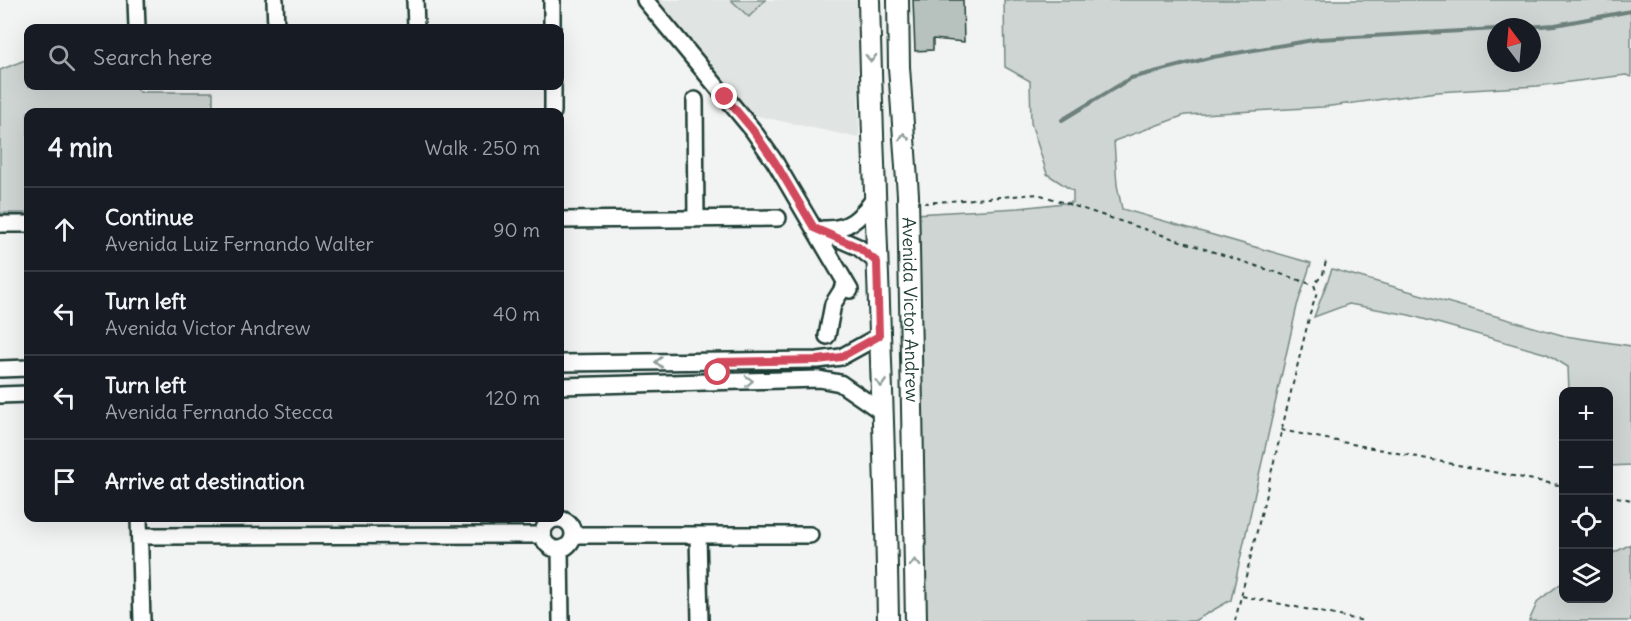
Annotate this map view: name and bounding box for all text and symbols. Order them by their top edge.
north arrow [1487,18,1541,72]
search box [24,24,564,90]
icon: search [45,41,78,74]
text: Search here [93,43,212,71]
one-way arrow [864,54,877,63]
route end [711,83,737,109]
text: 4 min [48,131,113,164]
one-way arrow [898,132,911,141]
text: Walk · 250 m [425,135,540,160]
text: Continue [105,203,194,231]
icon: ahead [48,213,81,246]
text: 90 m [493,217,540,242]
street label: Avenida Victor Andrew [897,217,924,402]
text: Avenida Luiz Fernando Walter [105,231,374,256]
text: Turn left [105,287,186,315]
icon: left [48,297,81,330]
text: 40 m [493,301,540,326]
text: Avenida Victor Andrew [105,315,311,340]
one-way arrow [655,356,664,368]
route start [704,359,730,385]
text: Turn left [105,371,186,399]
one-way arrow [744,375,753,388]
one-way arrow [874,379,887,388]
icon: left [48,381,81,414]
text: 120 m [486,385,540,410]
map controls [1559,387,1613,603]
button: + [1559,387,1613,441]
text: Avenida Fernando Stecca [105,399,333,424]
button: − [1559,441,1613,495]
icon: arrive [48,465,81,498]
text: Arrive at destination [105,467,305,495]
button: locate [1559,495,1613,549]
button: layers [1559,549,1613,603]
one-way arrow [908,558,921,567]

